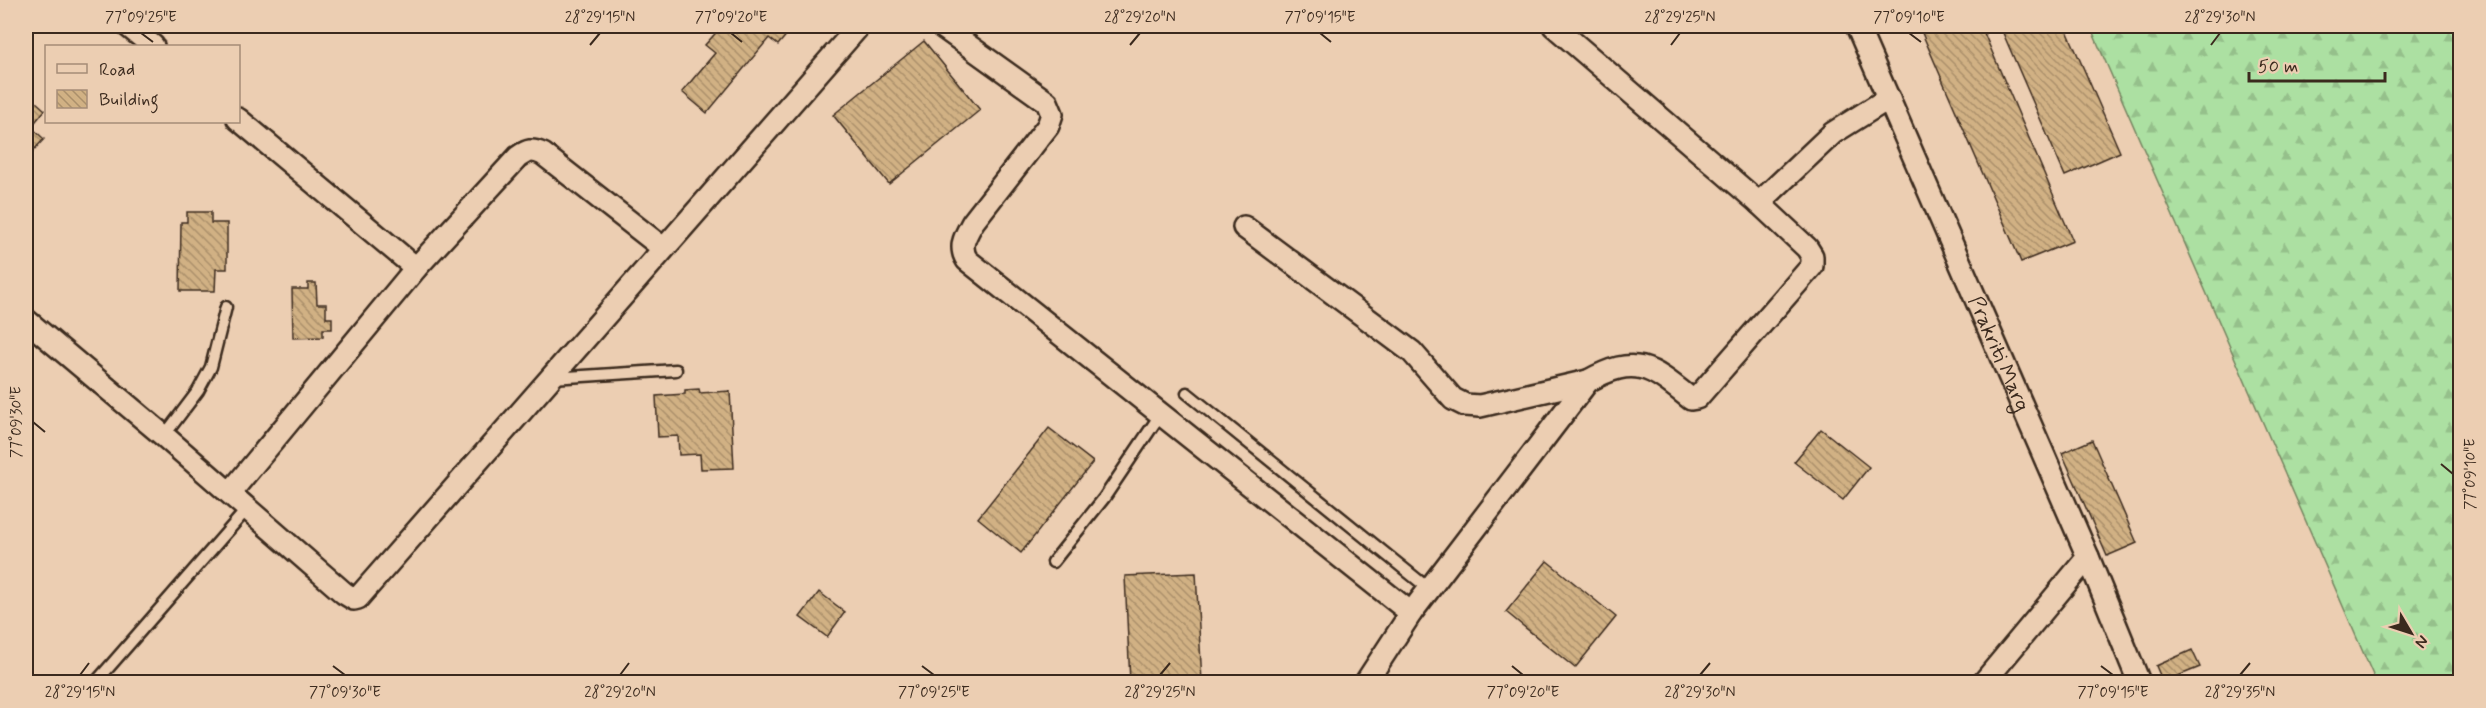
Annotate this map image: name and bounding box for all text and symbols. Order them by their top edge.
text: 77°09'25"E [105,8,177,28]
text: 28°29'15"N [565,8,635,28]
text: 77°09'20"E [695,8,767,28]
text: 28°29'20"N [1104,8,1176,28]
text: 77°09'15"E [1284,8,1356,28]
text: 28°29'25"N [1645,8,1715,28]
text: 77°09'10"E [1873,8,1945,28]
text: 28°29'30"N [2185,8,2255,28]
legend [45,45,240,123]
scale bar [2249,45,2386,83]
text: 50 m [2258,55,2298,79]
text: Road [99,58,135,82]
text: Building [99,88,159,114]
street label: Prakriti Marg [1961,292,2036,416]
text: 77°09'30"E [7,386,27,458]
text: 77°09'10"E [2461,438,2481,510]
north arrow [2381,603,2441,663]
text: N [2410,631,2433,652]
text: 28°29'15"N [45,683,115,703]
text: 77°09'30"E [309,683,381,703]
text: 28°29'20"N [584,683,656,703]
text: 77°09'25"E [898,683,970,703]
text: 28°29'25"N [1125,683,1195,703]
text: 77°09'20"E [1487,683,1559,703]
text: 28°29'30"N [1665,683,1735,703]
text: 77°09'15"E [2077,683,2149,703]
text: 28°29'35"N [2205,683,2275,703]

